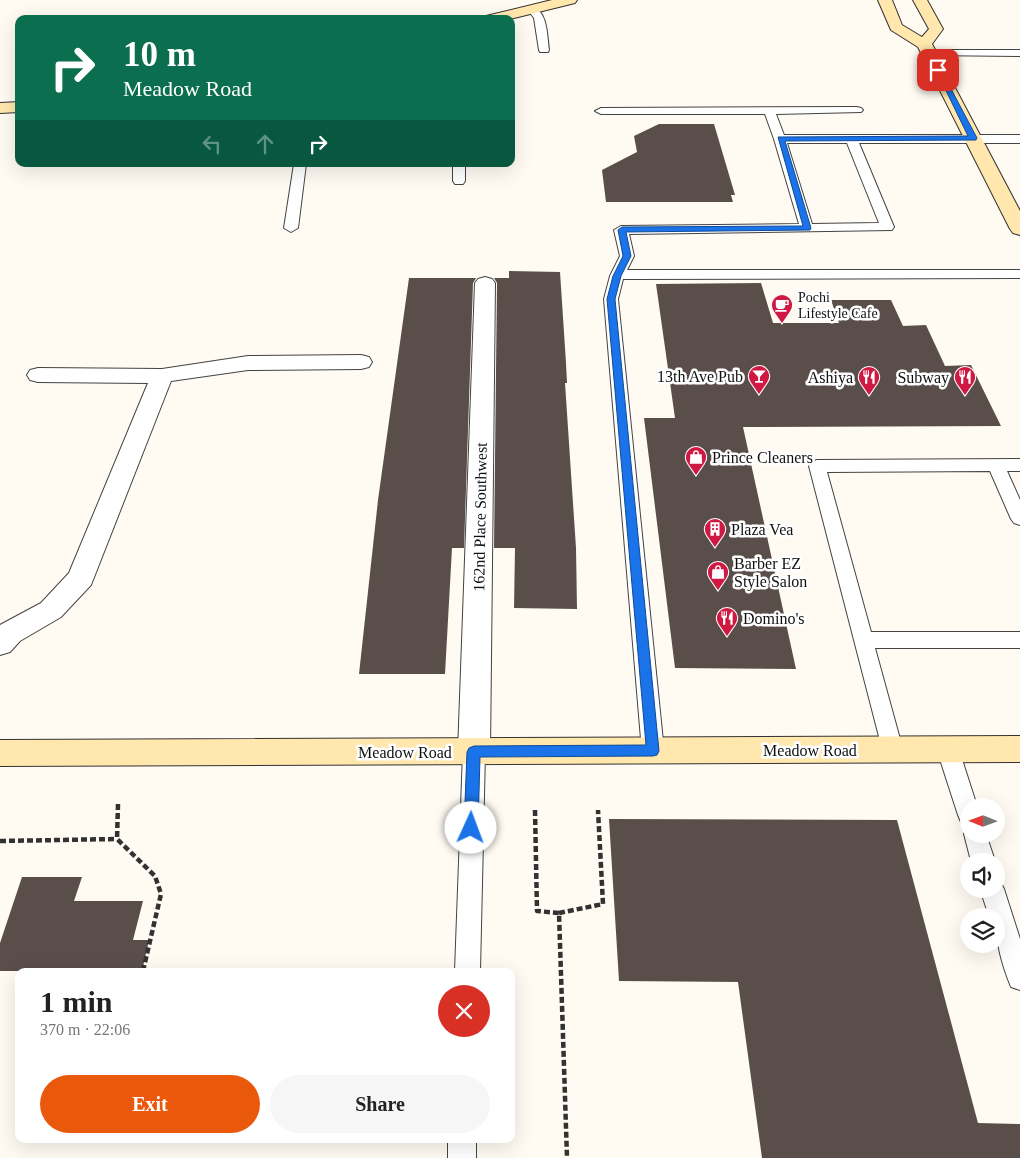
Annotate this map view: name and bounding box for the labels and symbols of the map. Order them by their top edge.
pin [917,49,959,91]
place label: Pochi Lifestyle Cafe [798,290,878,321]
cafe icon: Pochi Lifestyle Cafe [770,293,794,324]
bar icon: 13th Ave Pub [747,364,771,395]
restaurant icon: Ashiya [857,365,881,396]
restaurant icon: Subway [953,365,977,396]
place label: 13th Ave Pub [657,368,743,385]
place label: Ashiya [808,369,853,387]
place label: Subway [897,369,949,387]
street label: 162nd Place Southwest [470,442,490,592]
shop icon: Prince Cleaners [684,445,708,476]
place label: Prince Cleaners [712,449,813,466]
building icon: Plaza Vea [703,517,727,548]
place label: Plaza Vea [731,521,793,538]
place label: Barber EZ Style Salon [734,555,807,591]
shop icon: Barber EZ Style Salon [706,560,730,591]
restaurant icon: Domino's [715,606,739,637]
place label: Domino's [743,610,805,627]
street label: Meadow Road [763,742,857,759]
street label: Meadow Road [358,744,452,761]
north arrow [960,798,1005,842]
position arrow [444,801,496,853]

